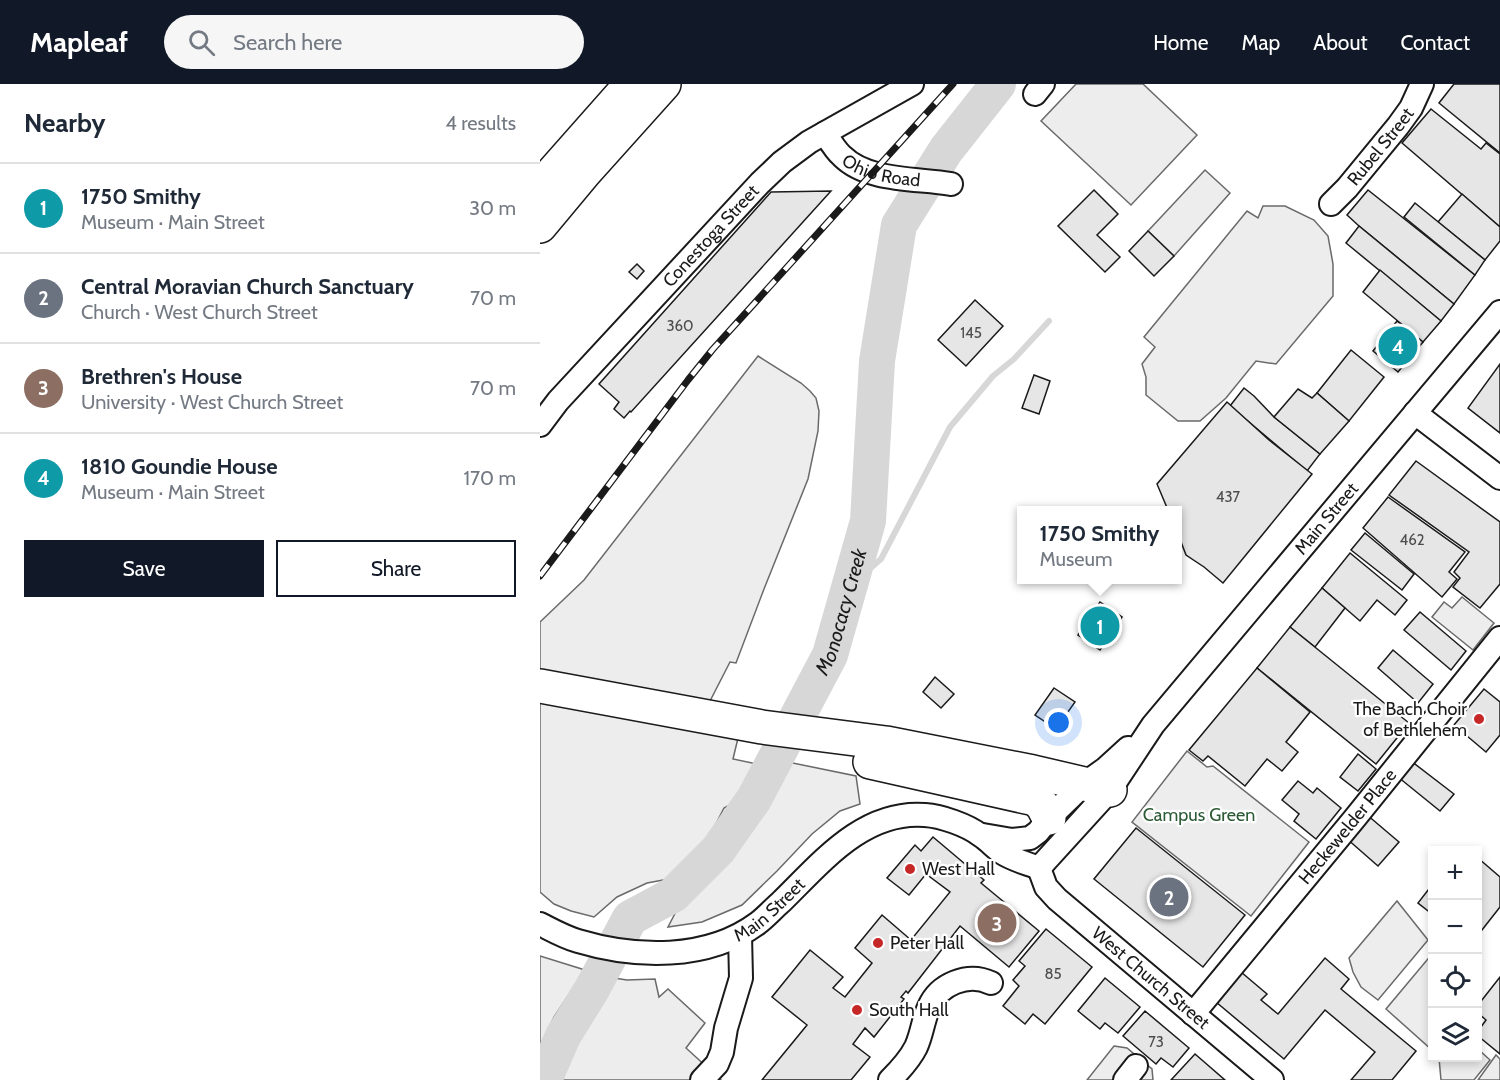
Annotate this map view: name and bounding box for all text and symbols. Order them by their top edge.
search box [164,15,584,69]
text: Mapleaf [30,25,128,59]
icon: search [185,26,218,59]
text: Search here [233,29,342,56]
text: Home [1153,30,1209,55]
text: Map [1242,30,1280,55]
text: About [1313,30,1367,55]
text: Contact [1400,30,1470,55]
street label: Rubel Street [1343,103,1419,190]
text: Nearby [24,107,105,139]
text: 4 results [445,111,516,135]
street label: Ohio Road [838,149,921,191]
street label: Conestoga Street [658,180,764,292]
text: 1750 Smithy [81,183,201,210]
text: 1 [40,196,47,220]
text: 30 m [469,196,516,220]
text: Museum · Main Street [81,210,265,234]
text: Central Moravian Church Sanctuary [81,273,414,300]
text: 2 [38,286,49,310]
text: 70 m [470,286,516,310]
text: Church · West Church Street [81,300,318,324]
house number: 360 [666,317,694,335]
house number: 145 [960,324,982,342]
pin: 4 [1378,324,1418,368]
text: Brethren's House [81,363,242,390]
text: 3 [38,376,49,400]
text: 70 m [470,376,516,400]
text: University · West Church Street [81,390,343,414]
text: 1810 Goundie House [81,453,278,480]
text: 4 [37,466,50,490]
text: 170 m [464,466,516,490]
street label: Main Street [1290,478,1363,559]
text: Museum · Main Street [81,480,265,504]
house number: 437 [1216,488,1241,506]
popup [1017,506,1182,584]
text: 1750 Smithy [1040,520,1159,547]
house number: 462 [1399,531,1425,549]
button: Save [24,540,264,597]
button: Share [276,540,516,597]
water label: Monocacy Creek [809,545,872,680]
text: Museum [1040,547,1113,571]
pin: 1 [1080,604,1120,648]
place label: The Bach Choir of Bethlehem [1353,698,1467,741]
your location [1044,708,1073,737]
marker: The Bach Choir of Bethlehem [1472,712,1486,726]
street label: Heckewelder Place [1294,764,1401,889]
park label: Campus Green [1143,804,1255,826]
map controls [1428,846,1482,1062]
button: + [1428,846,1482,900]
place label: West Hall [922,858,996,880]
marker: West Hall [903,862,917,876]
street label: Main Street [730,874,809,947]
pin: 2 [1150,874,1188,920]
pin: 3 [978,900,1016,946]
button: − [1428,900,1482,954]
street label: West Church Street [1087,922,1214,1034]
place label: Peter Hall [890,932,965,954]
marker: Peter Hall [871,936,885,950]
button: locate [1428,954,1482,1008]
house number: 85 [1044,965,1062,983]
place label: South Hall [869,999,949,1021]
marker: South Hall [850,1003,864,1017]
button: layers [1428,1008,1482,1062]
house number: 73 [1148,1033,1164,1051]

